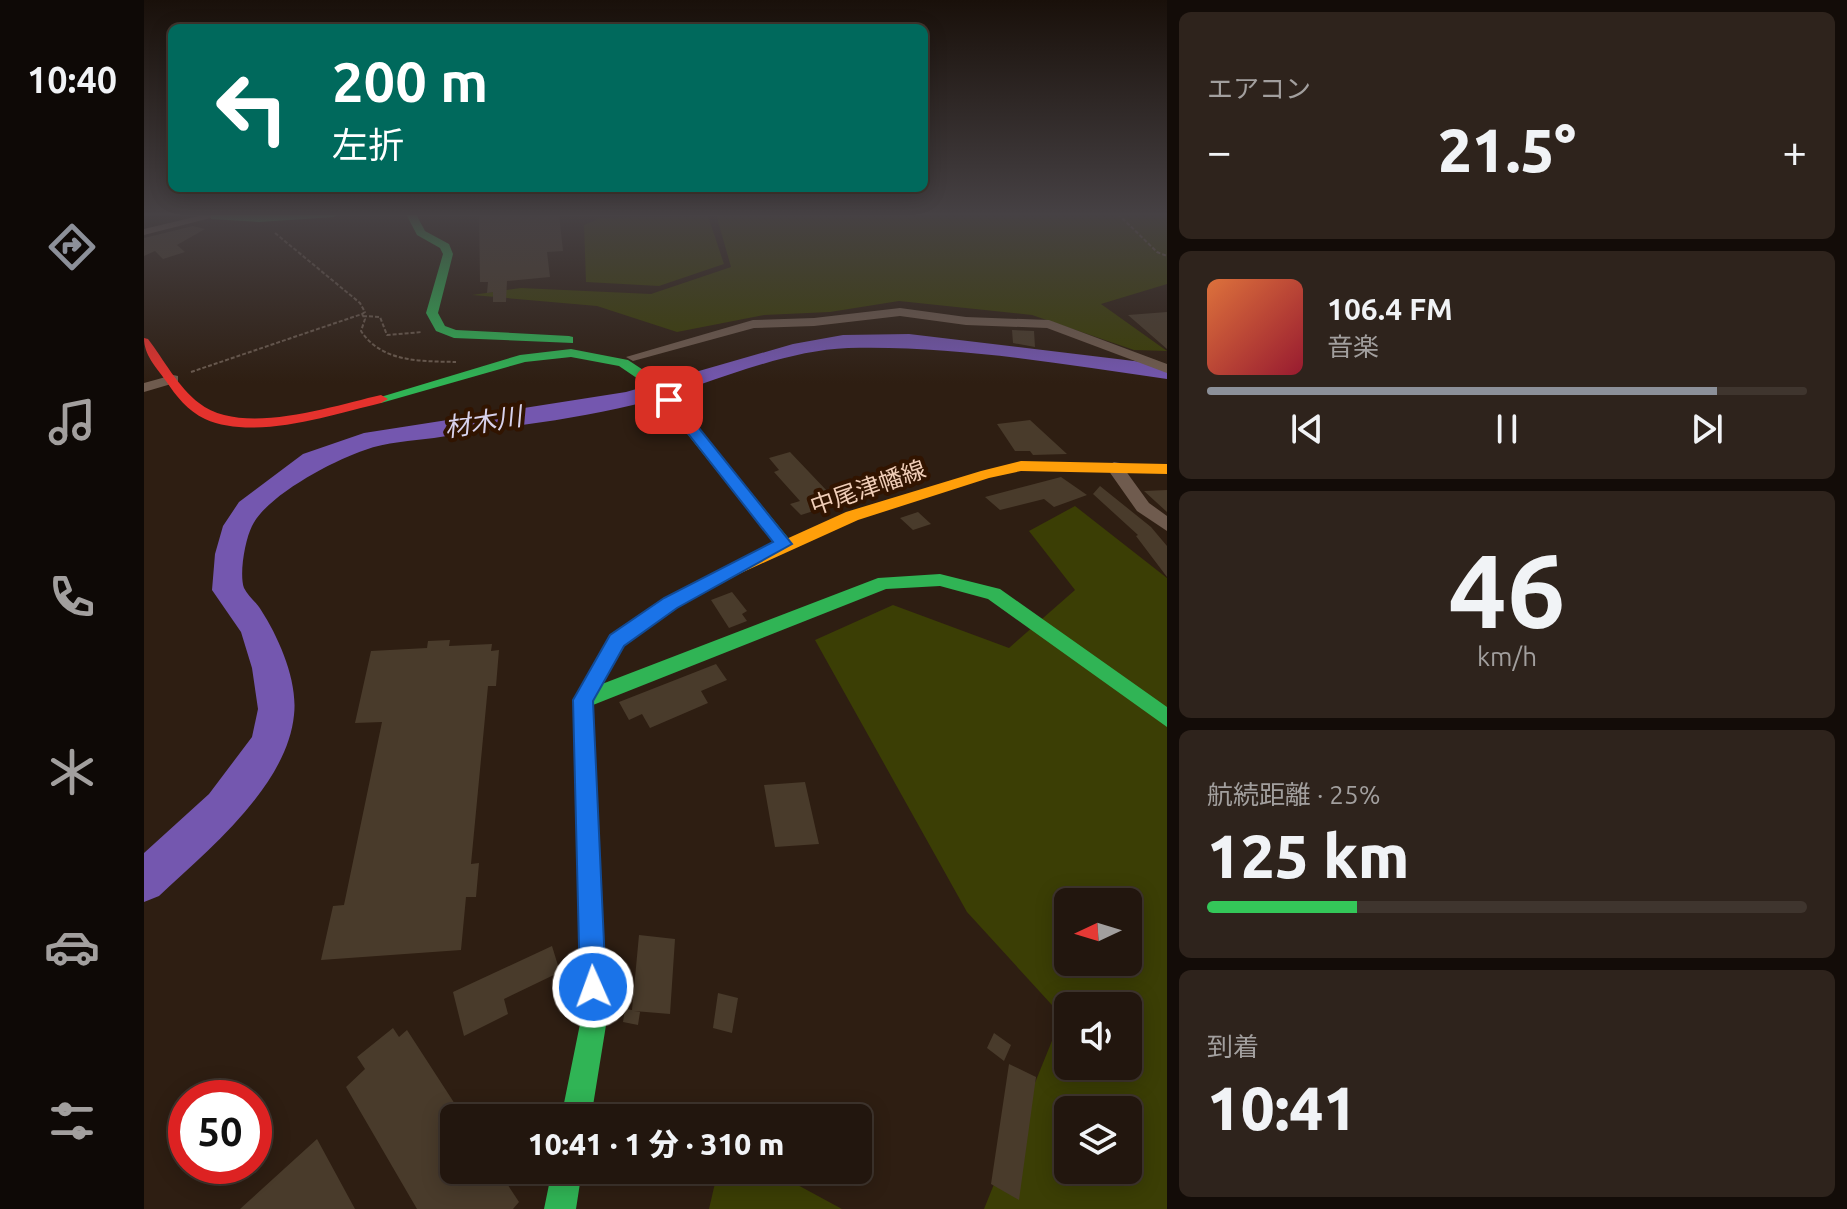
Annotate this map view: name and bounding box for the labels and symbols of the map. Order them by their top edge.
pin [635,366,703,434]
water label: 材木川 [442,401,527,442]
street label: 中尾津幡線 [807,455,929,520]
north arrow [1054,888,1142,976]
position arrow [551,945,635,1029]
speed limit sign: 50 [168,1080,272,1184]

